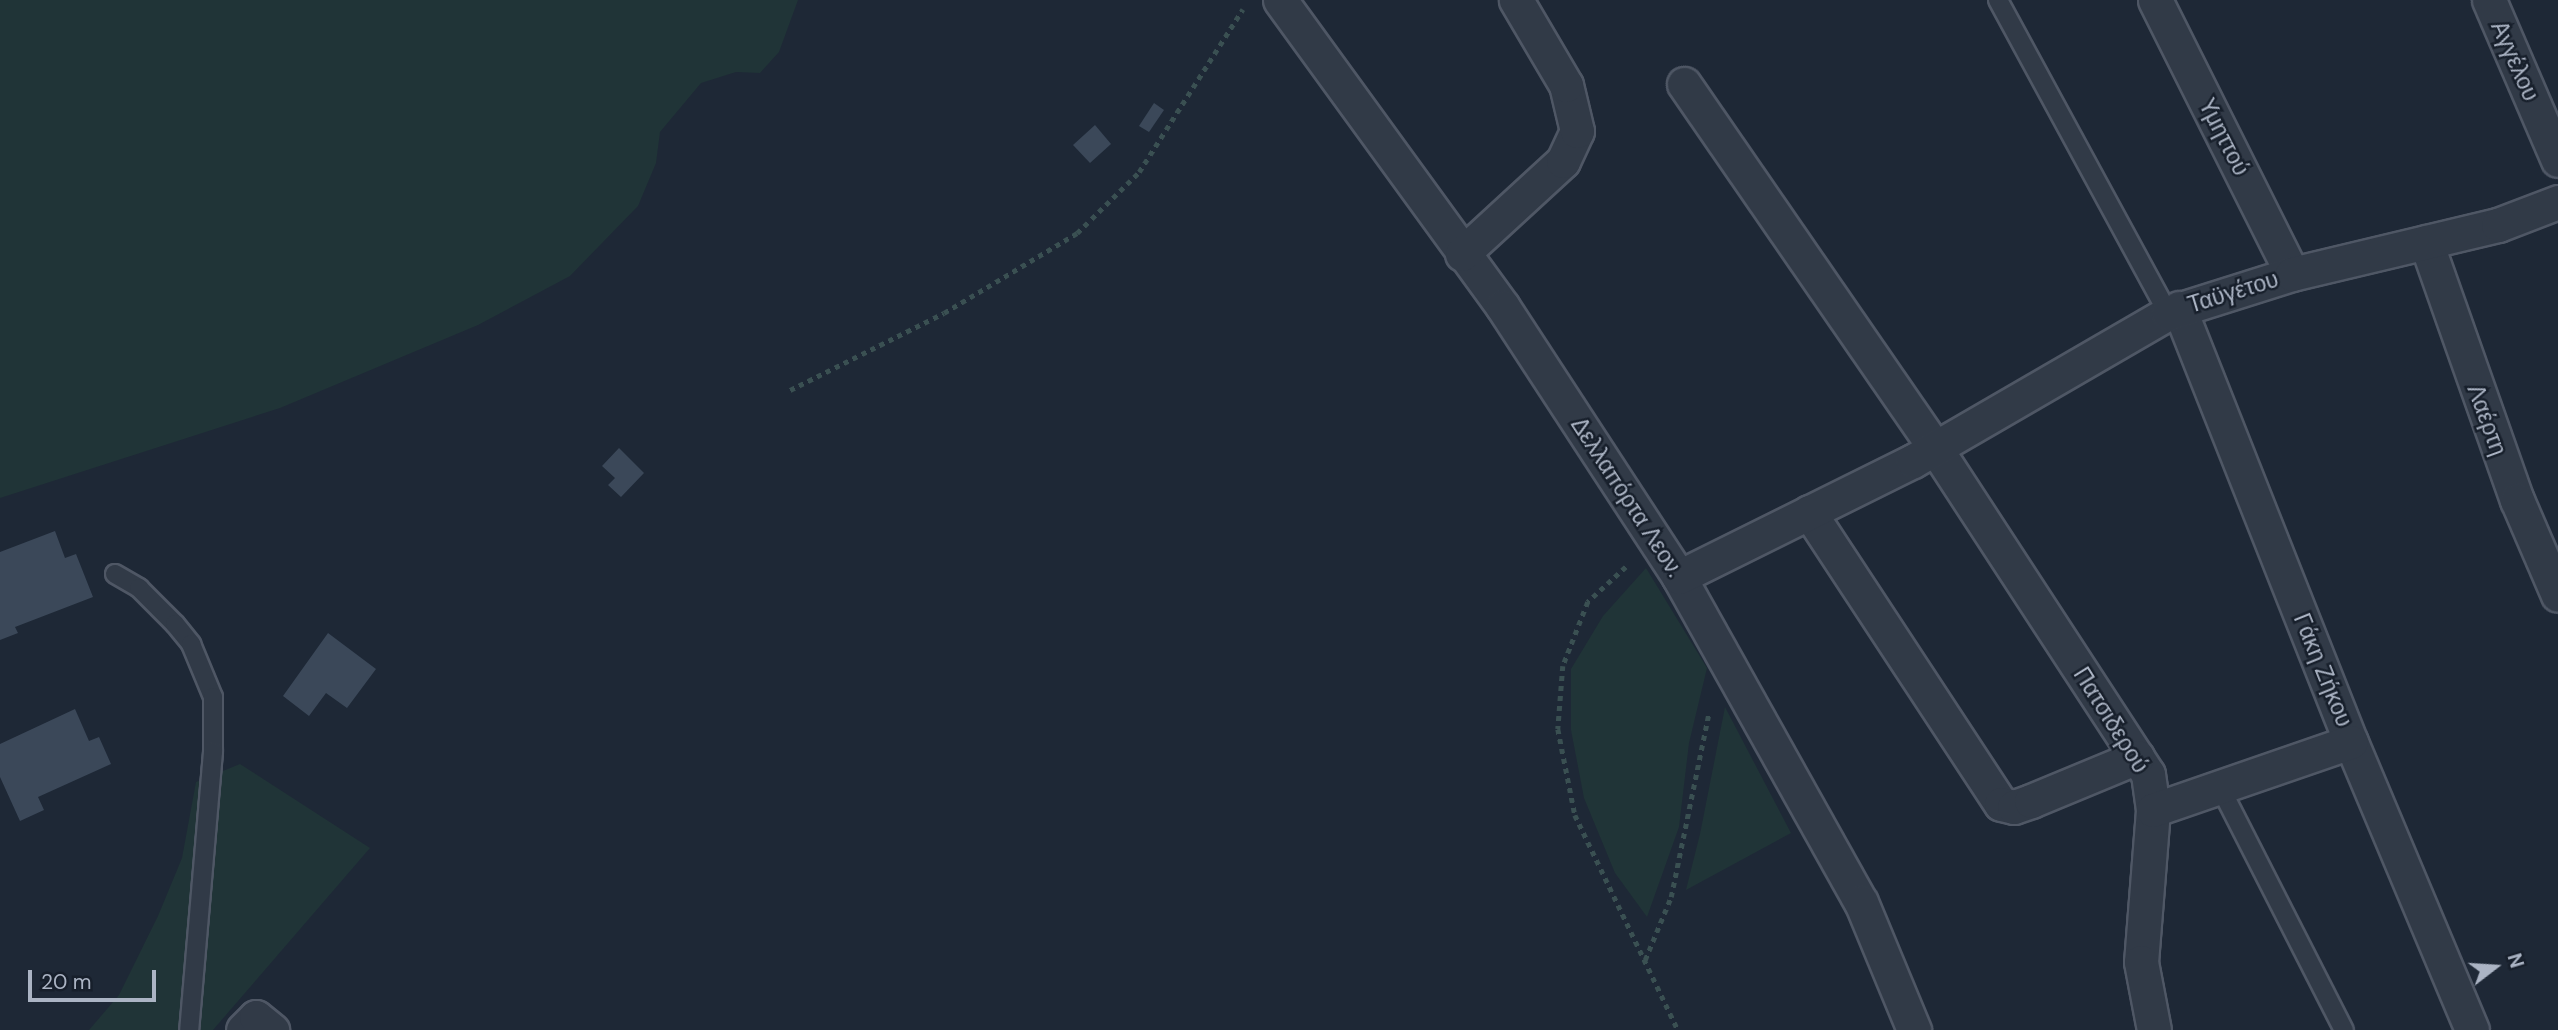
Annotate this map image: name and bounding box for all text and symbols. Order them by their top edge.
street label: Αγγέλου [2485,17,2545,105]
street label: Υμηττού [2193,94,2255,180]
street label: Ταϋγέτου [2184,265,2282,319]
street label: Λαέρτη [2461,381,2513,459]
street label: Δελλαπόρτα Λεον. [1565,412,1689,582]
street label: Γάκη Ζήκου [2288,609,2358,731]
street label: Πατσιδερού [2068,662,2154,778]
north arrow [2460,932,2530,1002]
text: N [2502,950,2530,971]
scale bar [32,956,159,1000]
text: 20 m [41,968,92,996]

